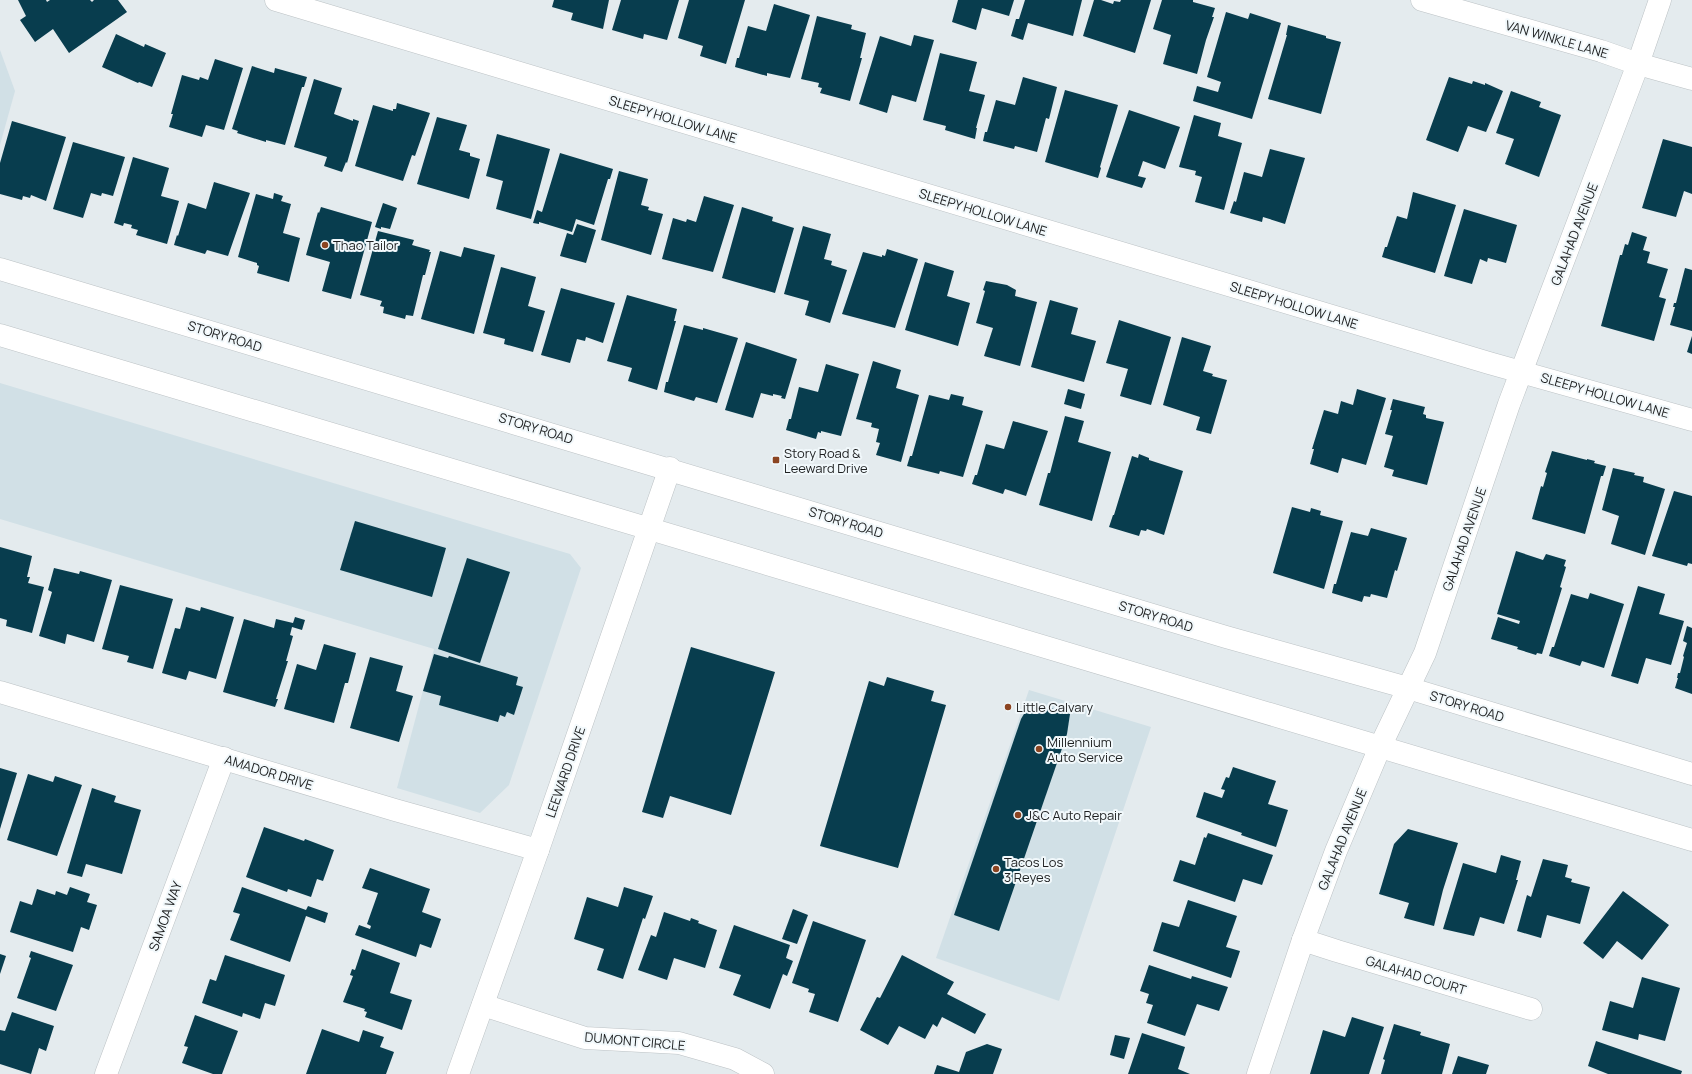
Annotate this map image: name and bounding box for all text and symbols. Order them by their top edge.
street label: VAN WINKLE LANE [1503,16,1611,62]
street label: SLEEPY HOLLOW LANE [607,91,739,147]
street label: GALAHAD AVENUE [1546,180,1602,288]
street label: SLEEPY HOLLOW LANE [917,184,1049,240]
place label: Thao Tailor [333,236,399,254]
marker: Thao Tailor [320,240,330,250]
street label: SLEEPY HOLLOW LANE [1228,277,1360,333]
street label: STORY ROAD [186,316,265,356]
street label: SLEEPY HOLLOW LANE [1539,368,1671,422]
street label: STORY ROAD [497,408,576,448]
place label: Story Road & Leeward Drive [784,444,868,477]
marker: Story Road & Leeward Drive [771,455,781,465]
street label: GALAHAD AVENUE [1438,485,1490,593]
street label: STORY ROAD [807,502,886,542]
street label: STORY ROAD [1117,596,1196,636]
street label: STORY ROAD [1428,686,1507,726]
place label: Little Calvary [1016,698,1093,716]
marker: Little Calvary [1003,702,1013,712]
street label: LEEWARD DRIVE [541,724,589,820]
place label: Millennium Auto Service [1047,733,1123,766]
marker: Millennium Auto Service [1034,744,1044,754]
street label: AMADOR DRIVE [223,750,315,794]
street label: GALAHAD AVENUE [1313,785,1371,893]
place label: J&C Auto Repair [1026,806,1122,824]
marker: J&C Auto Repair [1013,810,1023,820]
place label: Tacos Los 3 Reyes [1004,853,1063,886]
marker: Tacos Los 3 Reyes [991,864,1001,874]
street label: SAMOA WAY [144,878,186,953]
street label: GALAHAD COURT [1364,951,1469,999]
street label: DUMONT CIRCLE [584,1028,686,1054]

